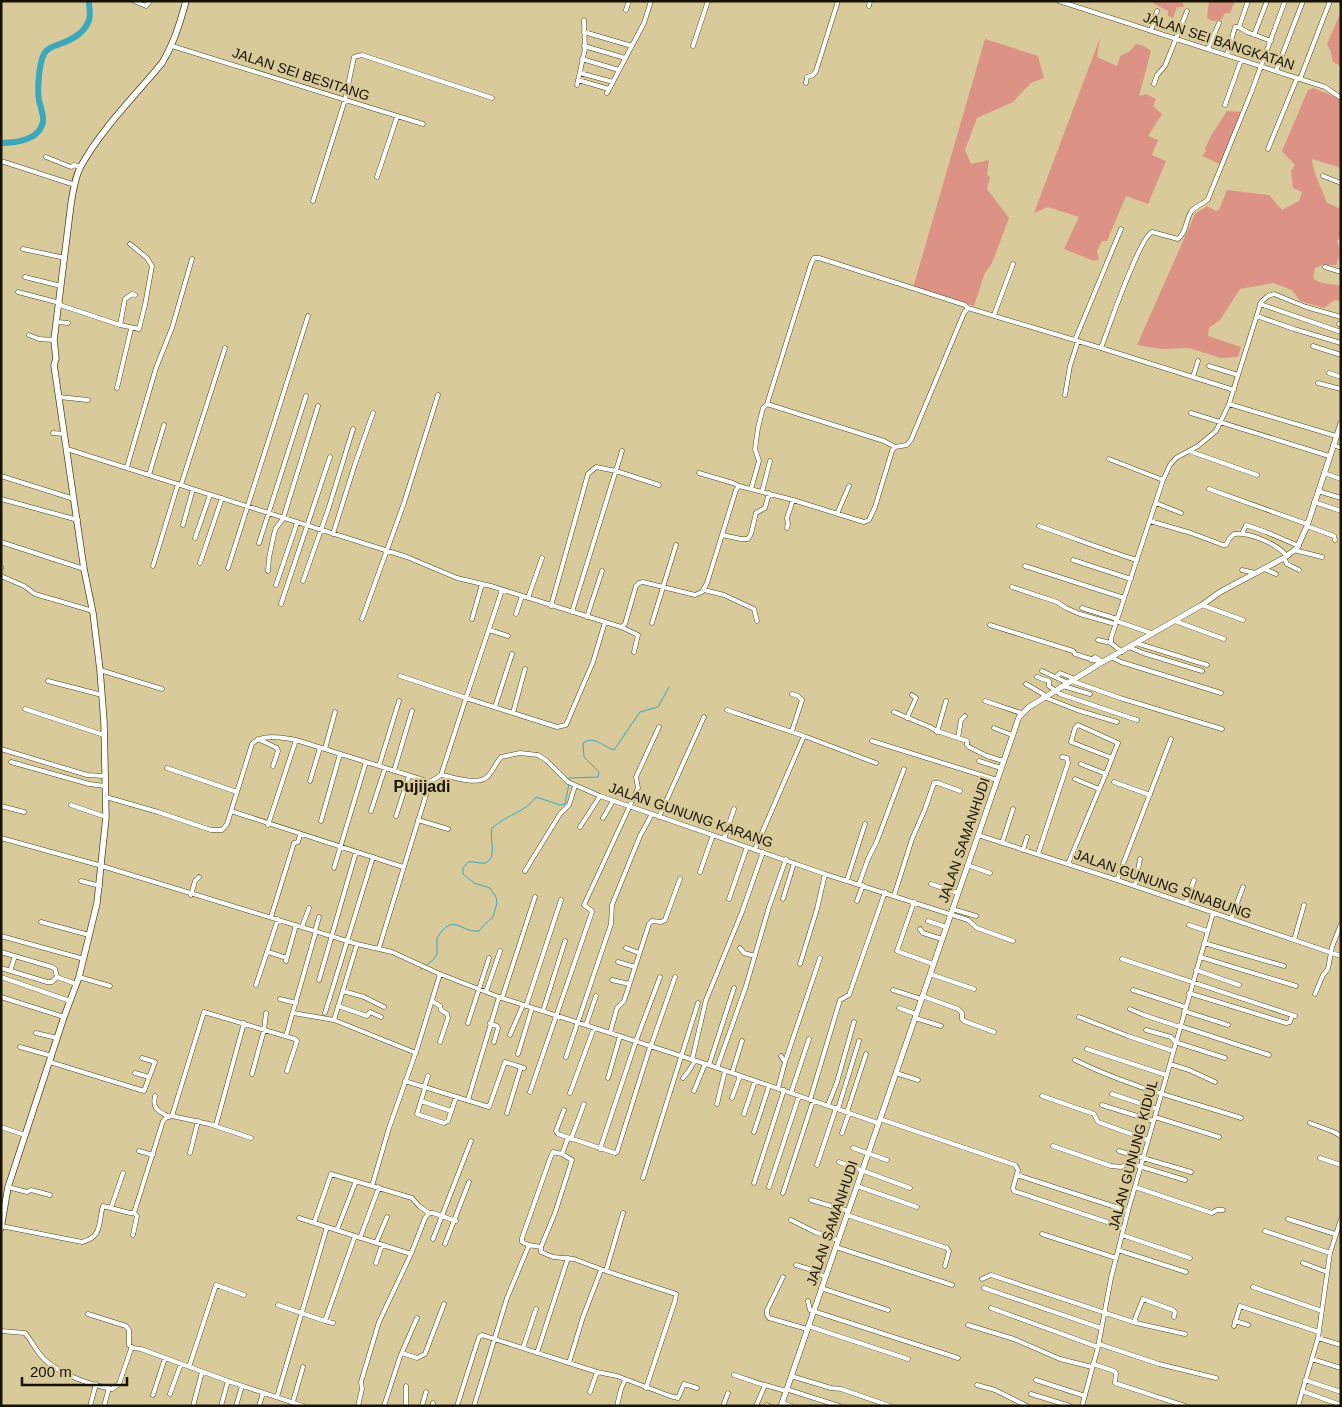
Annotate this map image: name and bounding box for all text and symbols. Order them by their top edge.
street label: JALAN SEI BANGKATAN [1141,9,1297,73]
street label: JALAN SEI BESITANG [230,44,372,104]
street label: JALAN SAMANHUDI [935,775,993,905]
district label: Pujijadi [394,778,450,795]
street label: JALAN GUNUNG KARANG [607,779,775,851]
street label: JALAN GUNUNG SINABUNG [1072,846,1254,922]
street label: JALAN GUNUNG KIDUL [1105,1078,1161,1232]
street label: JALAN SAMANHUDI [803,1158,861,1288]
scale bar [22,1354,128,1386]
text: 200 m [30,1363,72,1380]

